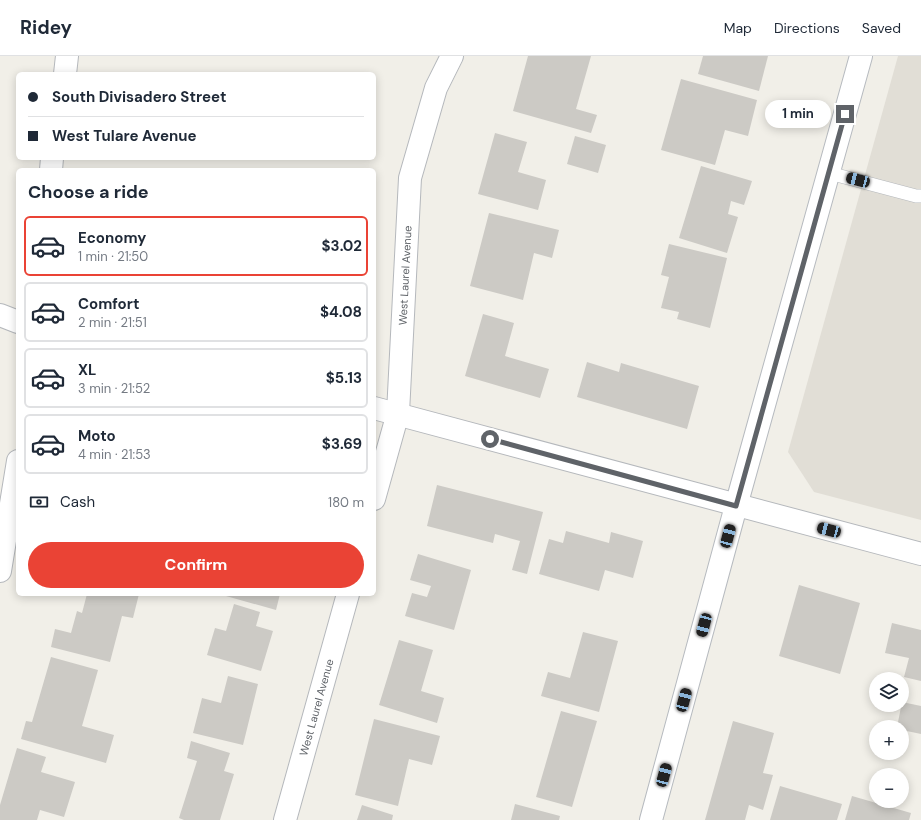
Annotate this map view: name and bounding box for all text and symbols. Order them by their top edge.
text: Ridey [20,15,72,40]
text: Map [724,19,752,37]
text: Directions [774,19,840,37]
text: Saved [862,19,901,37]
text: South Divisadero Street [52,87,226,107]
callout: 1 min [765,100,831,128]
text: 1 min [782,105,814,122]
route end [836,105,854,123]
text: West Tulare Avenue [52,126,197,146]
car [845,171,871,189]
text: Choose a ride [28,180,149,204]
street label: West Laurel Avenue [395,225,415,326]
icon: car [30,228,66,264]
text: Economy [78,228,146,248]
text: $3.02 [322,236,362,256]
text: 1 min · 21:50 [78,248,148,265]
icon: car [30,294,66,330]
text: Comfort [78,294,139,314]
text: $4.08 [320,302,362,322]
text: 2 min · 21:51 [78,314,147,331]
icon: car [30,360,66,396]
text: XL [78,360,96,380]
text: $5.13 [326,368,362,388]
text: 3 min · 21:52 [78,380,150,397]
icon: car [30,426,66,462]
text: Moto [78,426,116,446]
route start [481,430,499,448]
text: $3.69 [322,434,362,454]
text: 4 min · 21:53 [78,446,151,463]
icon: cash [28,491,50,513]
text: Cash [60,492,95,512]
text: 180 m [328,494,364,511]
car [816,521,842,539]
car [719,523,737,549]
button: Confirm [28,542,364,588]
car [695,612,713,638]
street label: West Laurel Avenue [296,657,337,757]
map controls [869,672,909,808]
button: layers [869,672,909,712]
car [675,687,693,713]
button: + [869,720,909,760]
car [655,762,673,788]
button: − [869,768,909,808]

